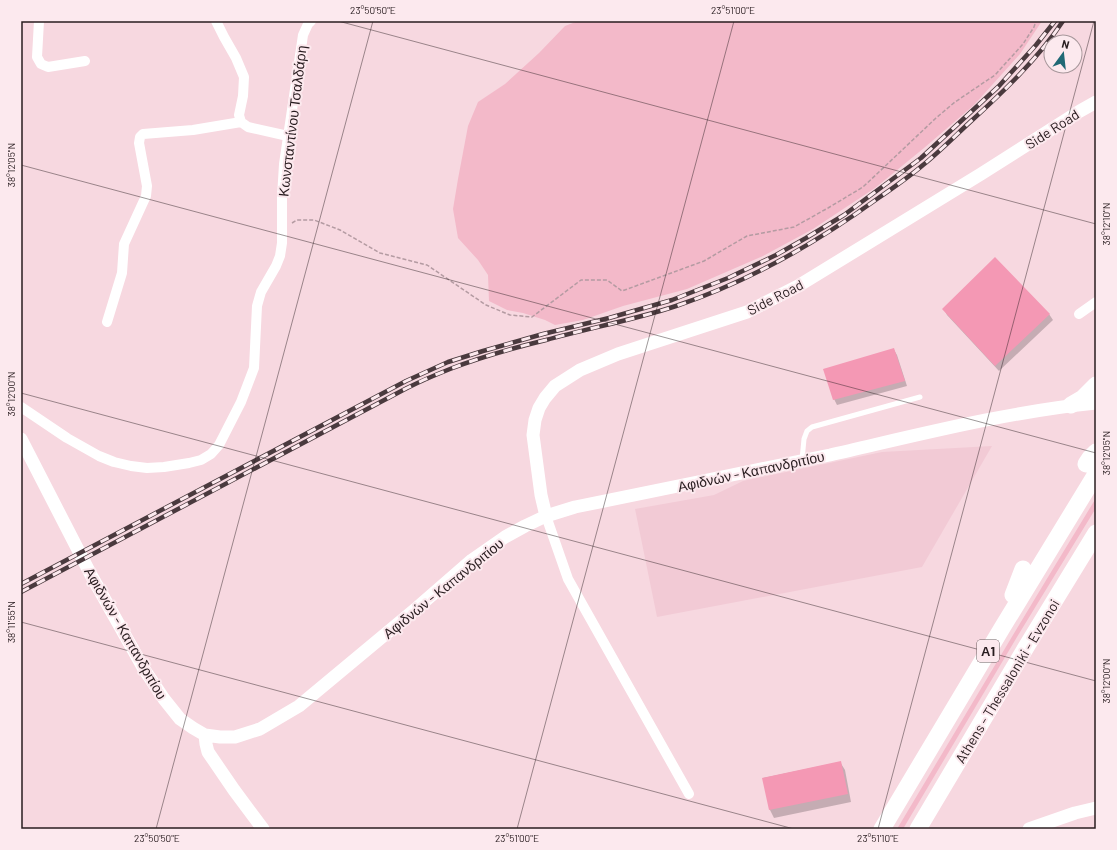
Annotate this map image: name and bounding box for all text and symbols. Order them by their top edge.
text: 23°50'50"E [350,4,396,16]
text: 23°51'00"E [711,4,755,16]
north arrow [1043,34,1083,74]
text: N [1060,37,1071,51]
street label: Κωνσταντίνου Τσαλδάρη [274,44,310,198]
street label: Side Road [1022,105,1082,153]
text: 38°12'05"N [5,143,17,187]
text: 38°12'10"N [1100,203,1112,245]
street label: Side Road [744,276,806,318]
text: 38°12'00"N [5,371,17,417]
text: 38°12'05"N [1100,431,1112,475]
street label: Αφιδνών - Καπανδριτίου [676,447,826,495]
street label: Αφιδνών - Καπανδριτίου [379,534,507,642]
street label: Αφιδνών - Καπανδριτίου [81,564,171,702]
street label: Athens - Thessaloniki - Evzonoi [951,596,1063,766]
text: 38°11'55"N [5,601,17,643]
road number: Α1 [977,640,999,662]
text: 38°12'00"N [1100,658,1112,704]
text: 23°50'50"E [134,832,180,844]
text: 23°51'00"E [495,832,539,844]
text: 23°51'10"E [857,832,899,844]

